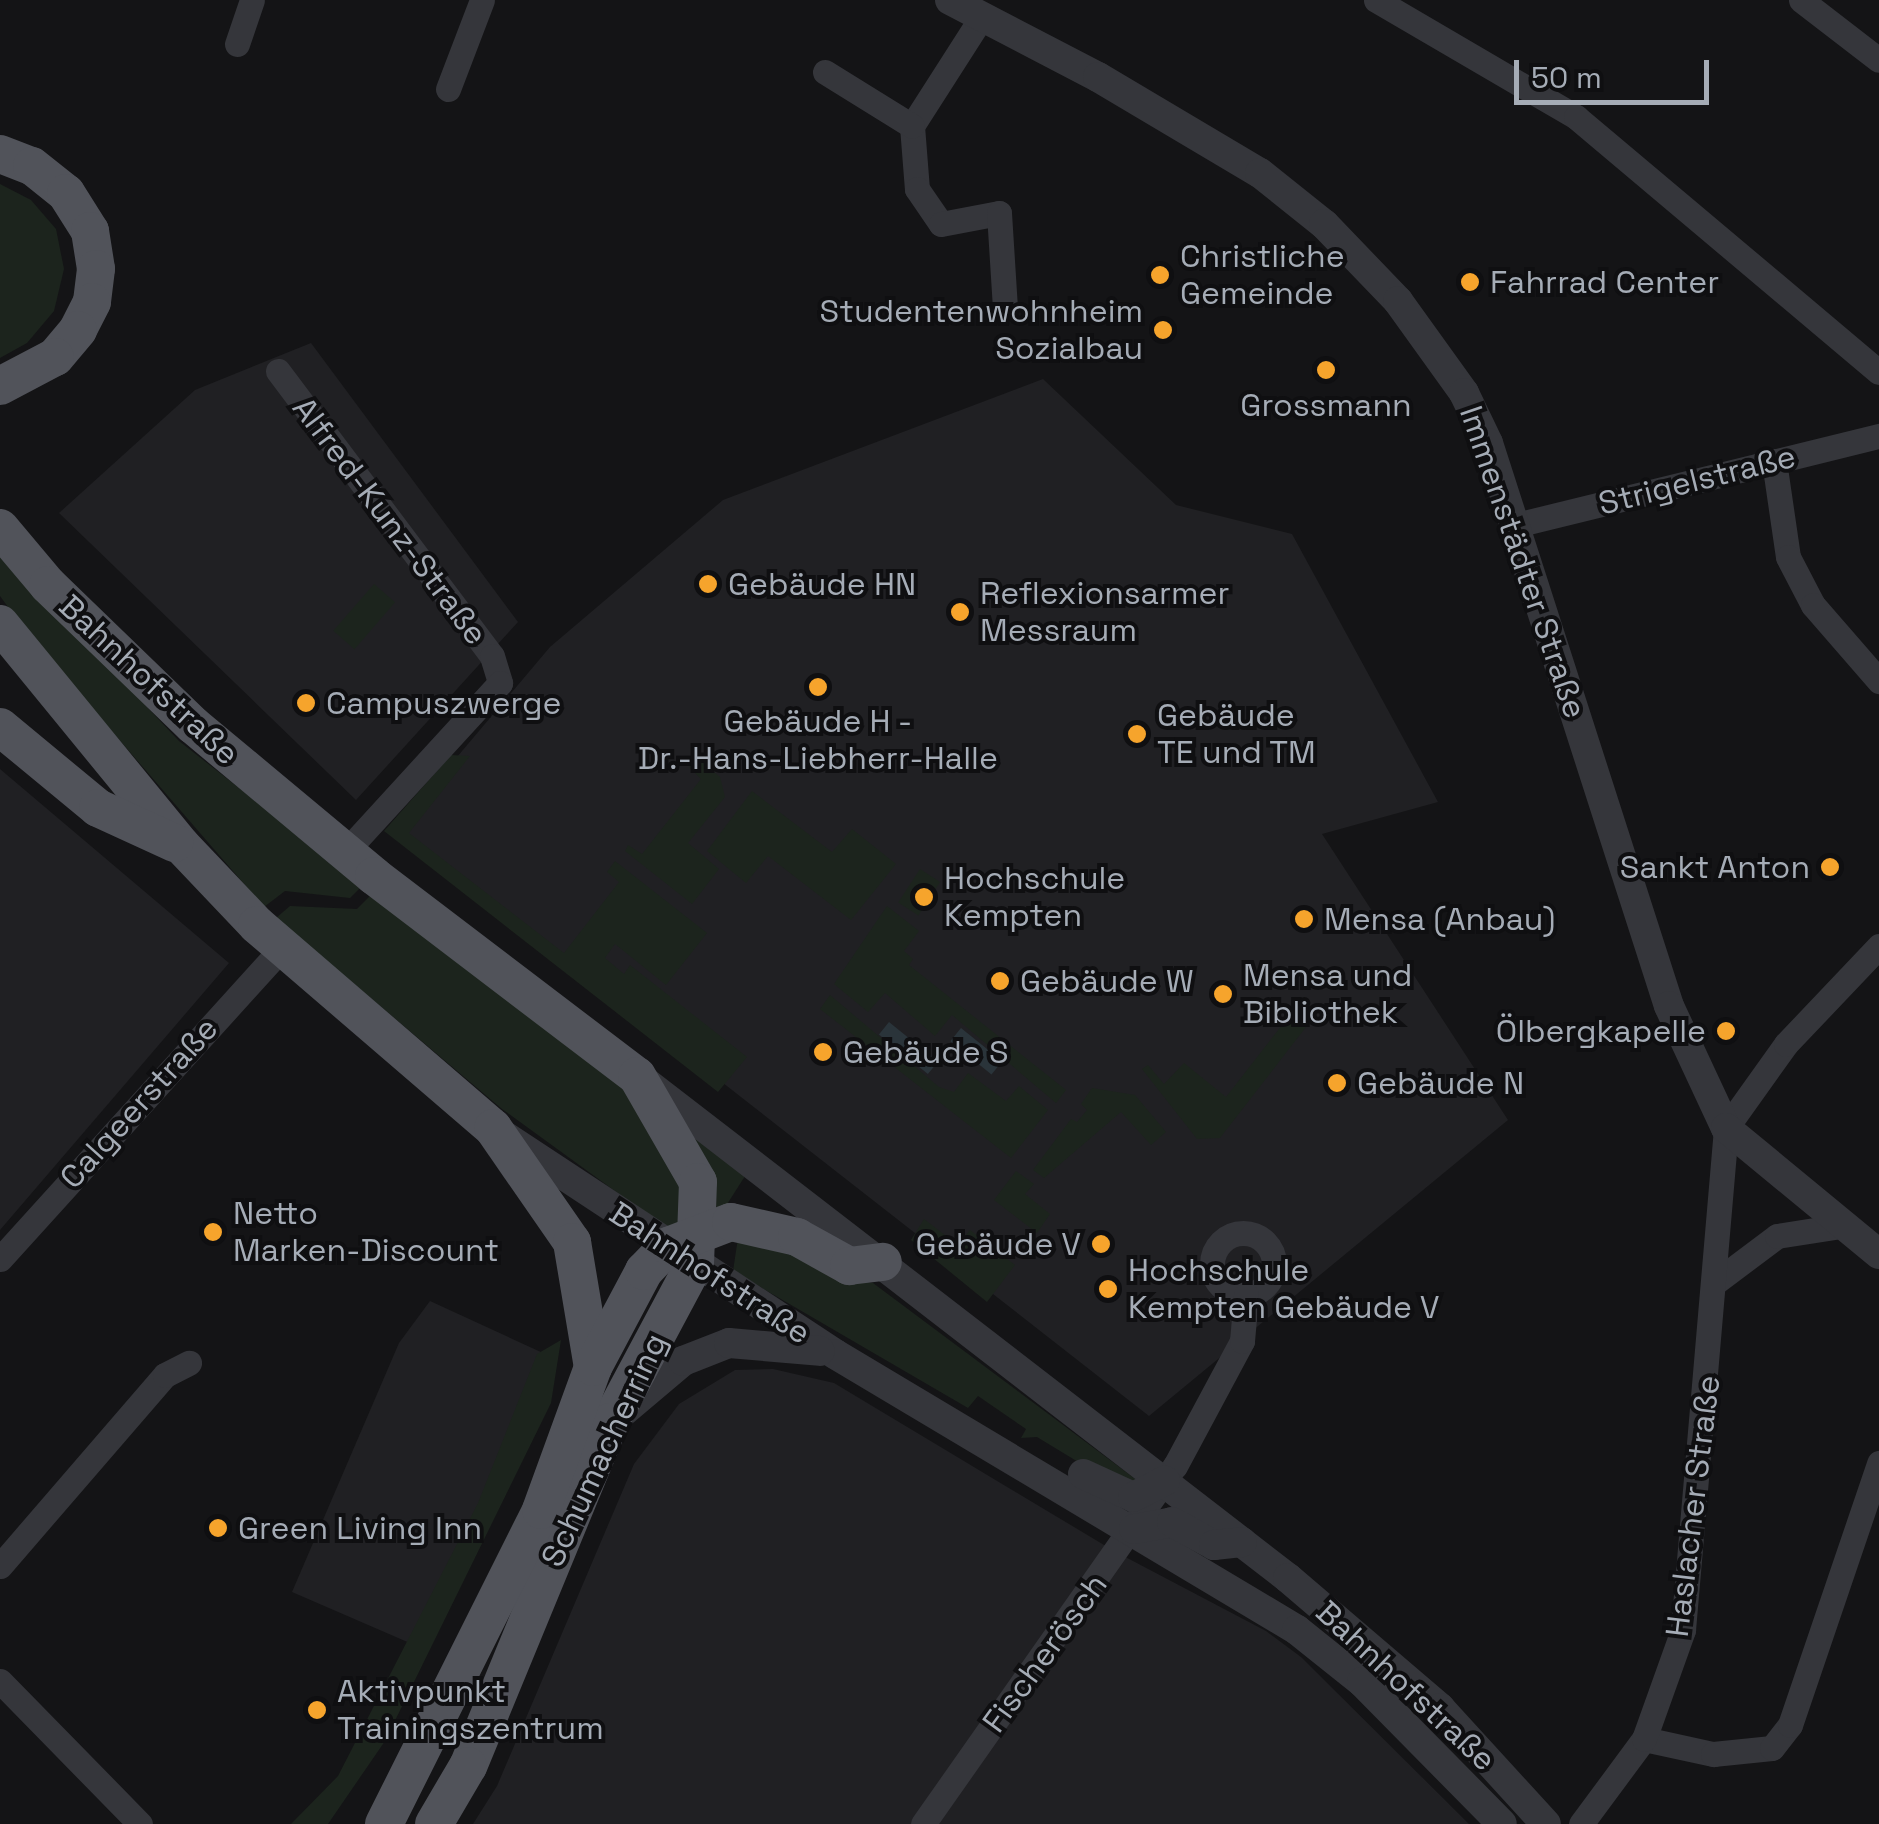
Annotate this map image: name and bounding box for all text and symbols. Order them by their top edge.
scale bar [1519,40,1714,102]
text: 50 m [1531,58,1602,97]
place label: Christliche Gemeinde [1180,238,1345,313]
place label: Fahrrad Center [1490,263,1719,301]
marker: Christliche Gemeinde [1149,264,1171,286]
marker: Fahrrad Center [1459,271,1481,293]
place label: Studentenwohnheim Sozialbau [820,293,1143,368]
marker: Studentenwohnheim Sozialbau [1152,319,1174,341]
marker: Grossmann [1315,359,1337,381]
place label: Grossmann [1240,386,1412,424]
street label: Alfred-Kunz-Straße [284,390,496,652]
street label: Immenstädter Straße [1451,401,1595,723]
street label: Strigelstraße [1594,437,1800,523]
place label: Gebäude HN [728,565,916,603]
marker: Gebäude HN [697,573,719,595]
place label: Reflexionsarmer Messraum [980,575,1230,650]
street label: Bahnhofstraße [51,587,247,773]
marker: Reflexionsarmer Messraum [949,601,971,623]
marker: Gebäude H - Dr.-Hans-Liebherr-Halle [807,676,829,698]
place label: Campuszwerge [326,684,561,722]
marker: Campuszwerge [295,692,317,714]
place label: Gebäude TE und TM [1157,697,1317,772]
place label: Gebäude H - Dr.-Hans-Liebherr-Halle [638,703,998,778]
marker: Gebäude TE und TM [1126,723,1148,745]
place label: Sankt Anton [1619,848,1810,886]
marker: Sankt Anton [1819,856,1841,878]
place label: Hochschule Kempten [944,860,1125,935]
marker: Hochschule Kempten [913,886,935,908]
place label: Mensa (Anbau) [1324,900,1555,938]
marker: Mensa (Anbau) [1293,908,1315,930]
place label: Mensa und Bibliothek [1243,957,1412,1032]
place label: Gebäude W [1020,962,1194,1000]
marker: Gebäude W [989,970,1011,992]
marker: Mensa und Bibliothek [1212,983,1234,1005]
street label: Calgeerstraße [52,1009,226,1197]
place label: Ölbergkapelle [1496,1012,1706,1050]
marker: Ölbergkapelle [1715,1020,1737,1042]
place label: Gebäude S [843,1033,1009,1071]
marker: Gebäude S [812,1041,834,1063]
place label: Gebäude N [1357,1064,1524,1102]
marker: Gebäude N [1326,1072,1348,1094]
street label: Bahnhofstraße [602,1194,818,1352]
place label: Netto Marken-Discount [233,1195,499,1270]
marker: Netto Marken-Discount [202,1221,224,1243]
place label: Gebäude V [915,1225,1081,1263]
marker: Gebäude V [1090,1233,1112,1255]
place label: Hochschule Kempten Gebäude V [1128,1252,1440,1327]
marker: Hochschule Kempten Gebäude V [1097,1278,1119,1300]
street label: Schumacherring [533,1327,675,1573]
street label: Haslacher Straße [1658,1373,1728,1639]
place label: Green Living Inn [238,1509,482,1547]
marker: Green Living Inn [207,1517,229,1539]
street label: Fischerösch [975,1566,1115,1740]
street label: Bahnhofstraße [1308,1593,1504,1779]
place label: Aktivpunkt Trainingszentrum [337,1673,604,1748]
marker: Aktivpunkt Trainingszentrum [306,1699,328,1721]

